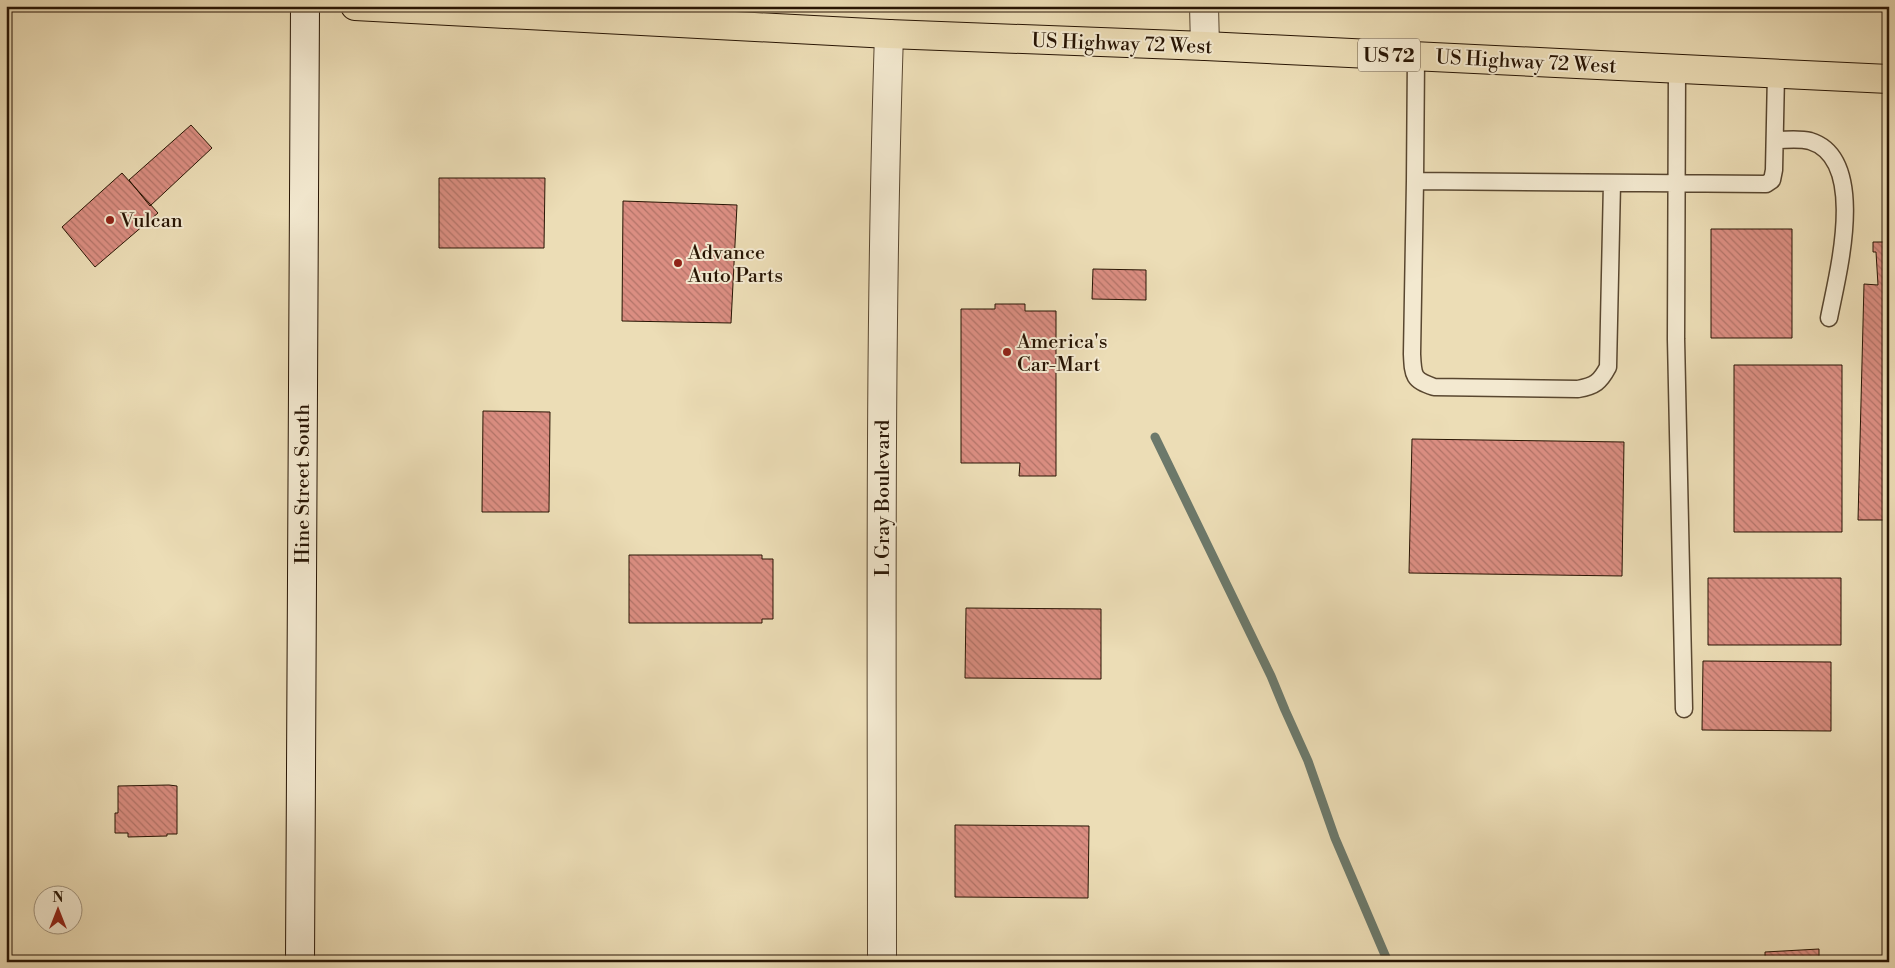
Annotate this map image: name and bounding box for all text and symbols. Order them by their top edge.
street label: US Highway 72 West [1031,29,1213,60]
road number: US 72 [1358,38,1420,72]
street label: US Highway 72 West [1435,45,1617,80]
place label: Vulcan [119,209,183,234]
marker: Vulcan [104,214,116,226]
place label: Advance Auto Parts [687,241,783,289]
marker: Advance Auto Parts [672,257,684,269]
place label: America's Car-Mart [1016,330,1107,378]
marker: America's Car-Mart [1001,346,1013,358]
street label: Hine Street South [291,404,316,564]
street label: L Gray Boulevard [871,419,896,576]
north arrow [32,886,82,936]
text: N [52,889,64,907]

